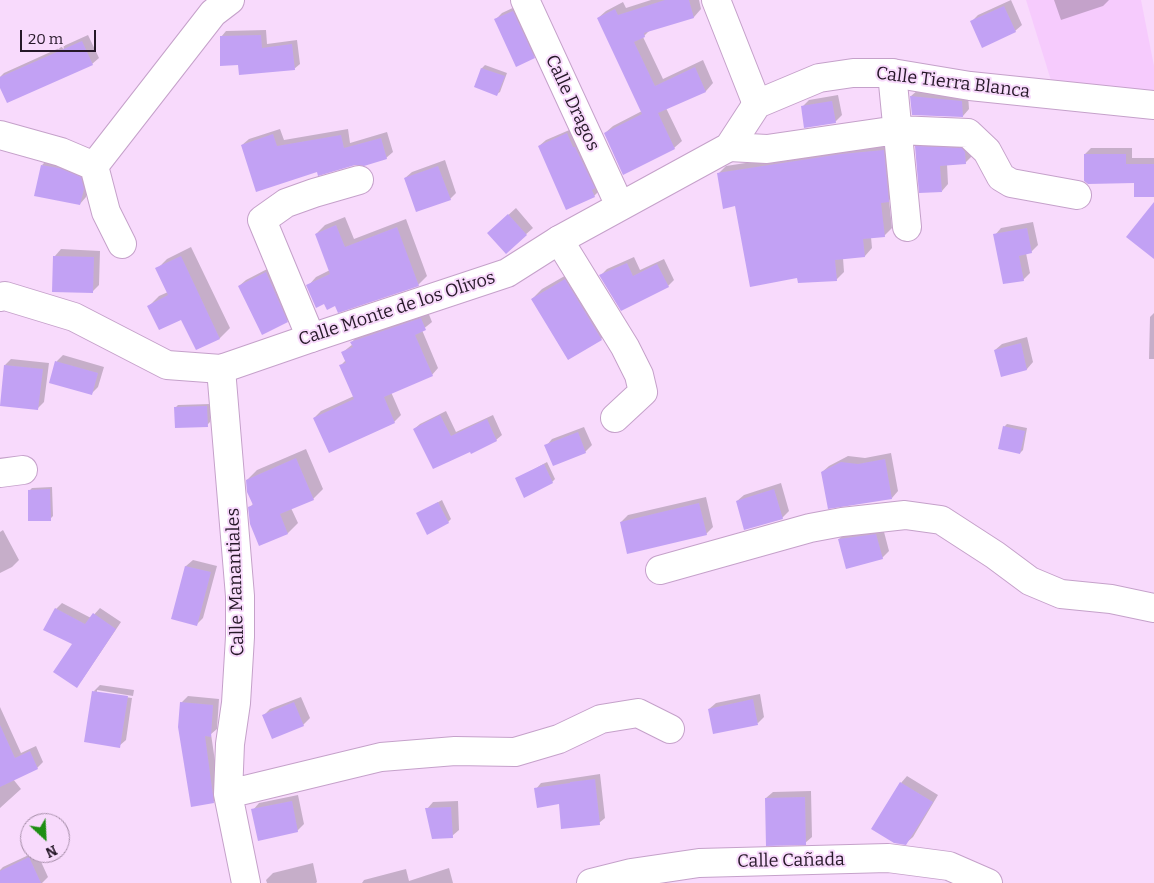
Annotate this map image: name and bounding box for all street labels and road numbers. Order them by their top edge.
street label: Calle Dragos [540,52,604,154]
street label: Calle Tierra Blanca [875,63,1031,103]
street label: Calle Monte de los Olivos [296,267,498,351]
street label: Calle Manantiales [223,508,249,656]
street label: Calle Cañada [737,849,845,873]

